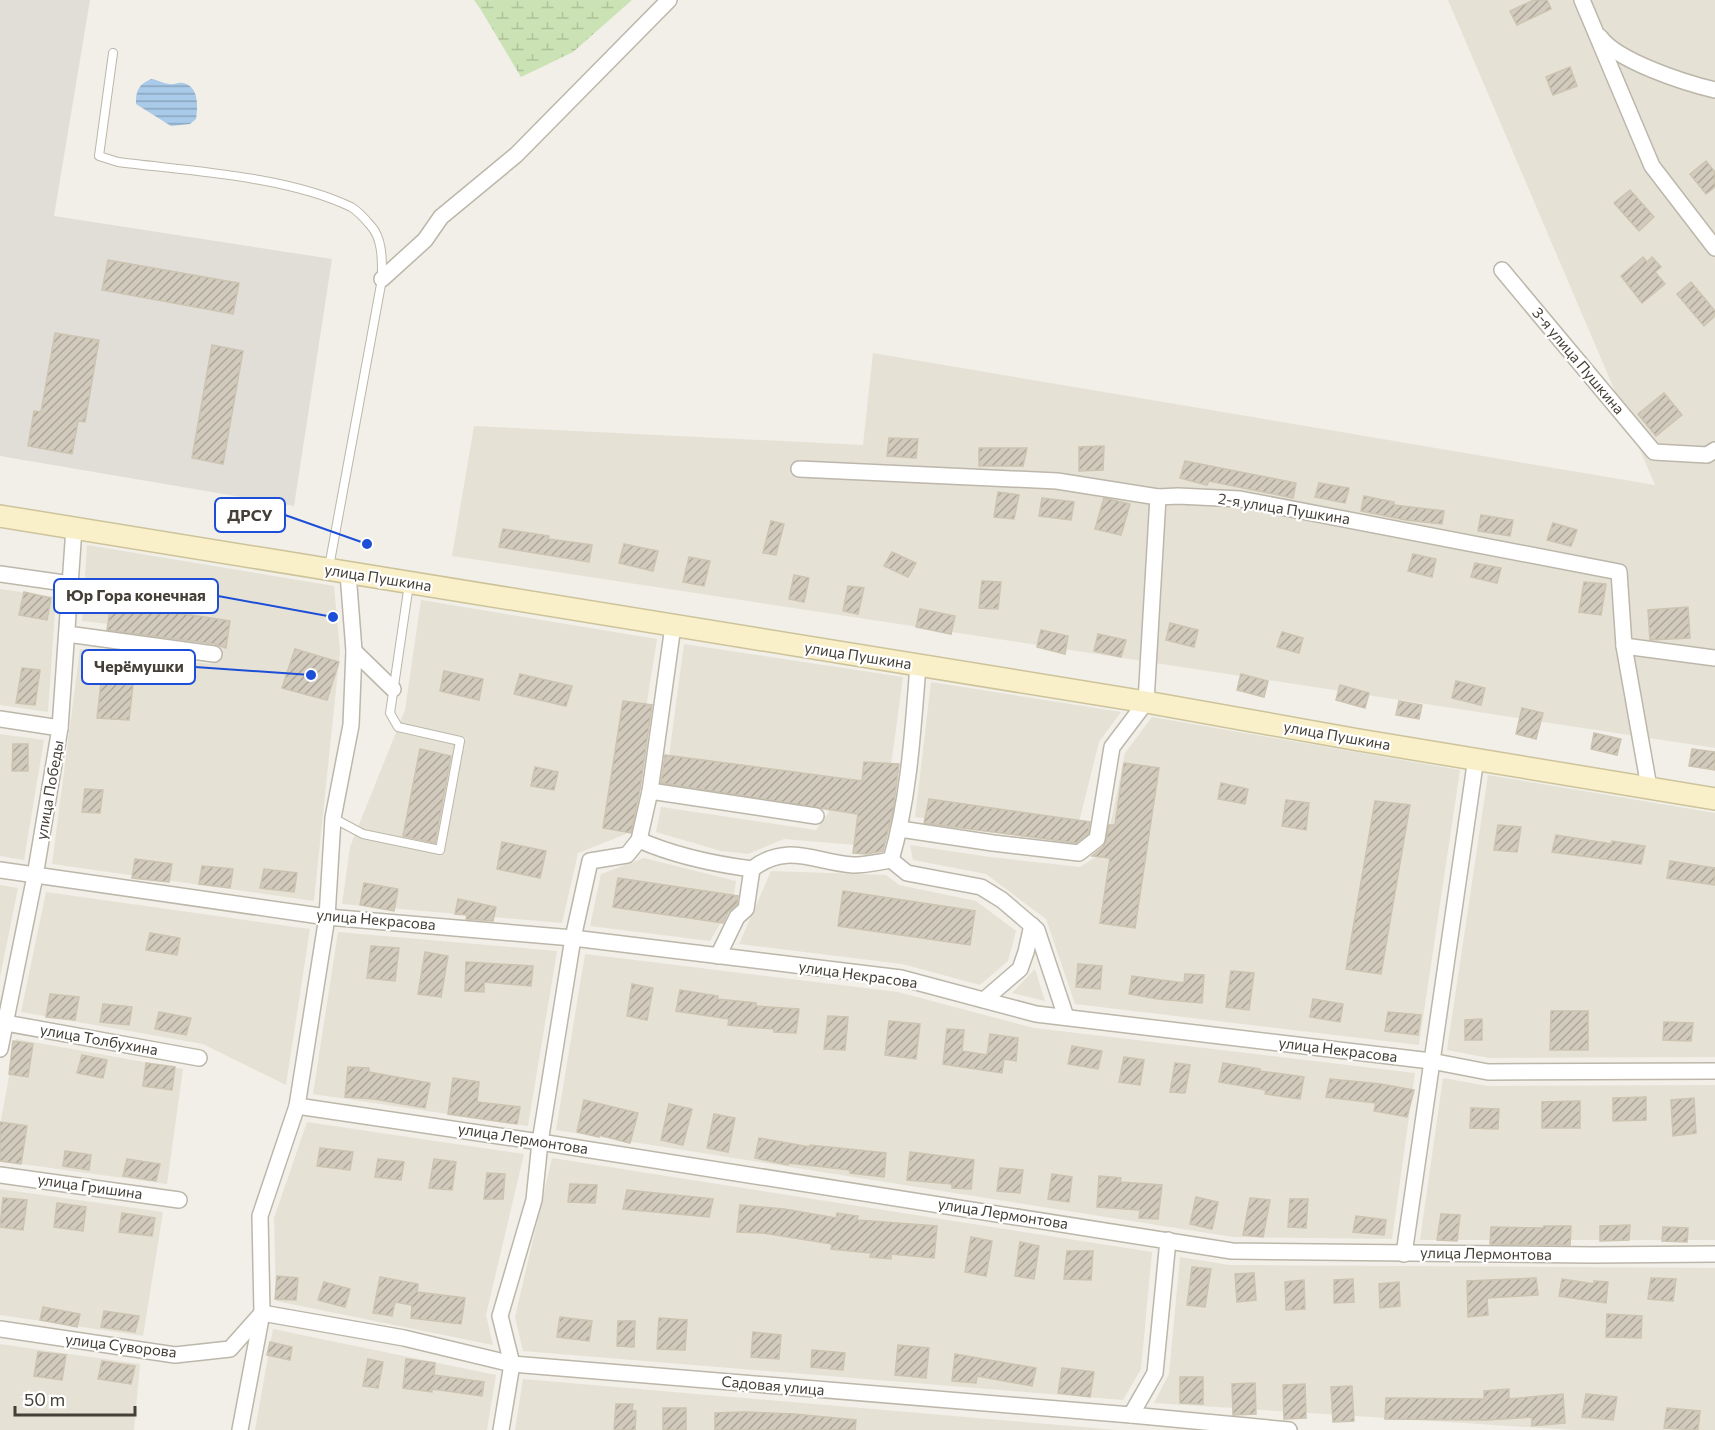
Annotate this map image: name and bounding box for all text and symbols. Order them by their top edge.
street label: 3-я улица Пушкина [1529,303,1629,417]
street label: 2-я улица Пушкина [1217,489,1352,527]
callout: ДРСУ [215,498,285,532]
text: ДРСУ [227,505,273,524]
street label: улица Пушкина [323,560,433,594]
callout: Юр Гора конечная [54,579,218,613]
text: Юр Гора конечная [66,585,206,604]
street label: улица Пушкина [803,638,913,672]
callout: Черёмушки [82,650,195,684]
text: Черёмушки [94,656,184,675]
street label: улица Пушкина [1282,717,1392,753]
street label: улица Победы [31,739,67,841]
street label: улица Некрасова [316,905,437,933]
street label: улица Некрасова [798,957,919,991]
street label: улица Толбухина [39,1020,160,1058]
street label: улица Некрасова [1278,1033,1399,1065]
street label: улица Лермонтова [457,1119,590,1157]
street label: улица Гришина [36,1170,144,1202]
street label: улица Лермонтова [937,1194,1070,1232]
street label: улица Лермонтова [1420,1243,1552,1263]
street label: улица Суворова [64,1329,178,1361]
street label: Садовая улица [721,1372,825,1398]
scale bar [15,1379,135,1417]
text: 50 m [24,1388,65,1410]

